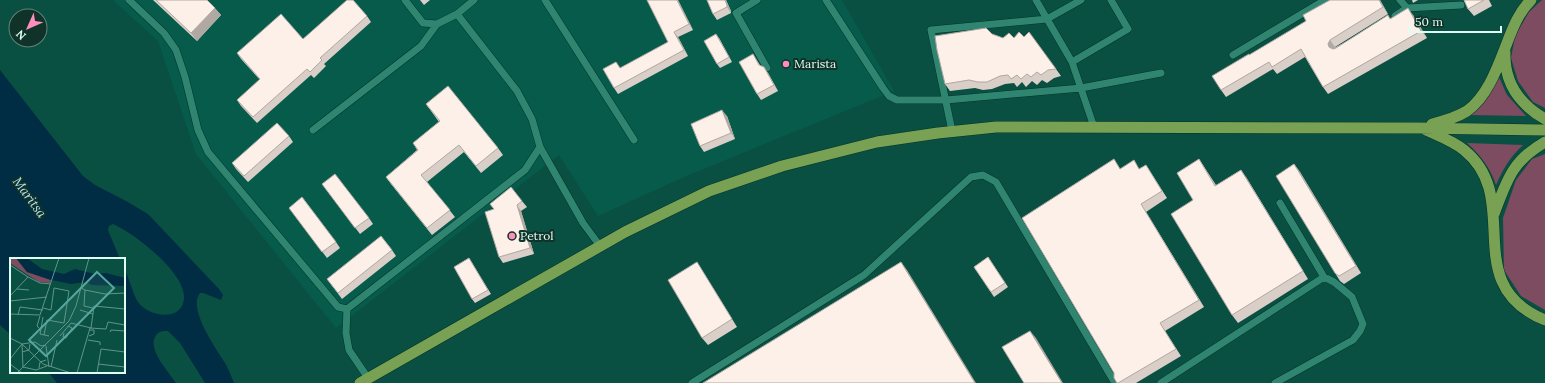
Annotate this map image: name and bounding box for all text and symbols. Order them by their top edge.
north arrow [8,8,48,48]
scale bar [1409,8,1501,34]
text: 50 m [1415,14,1443,29]
text: N [13,27,29,43]
place label: Marista [794,56,836,71]
marker: Marista [781,59,791,69]
water label: Maritsa [9,173,51,222]
place label: Petrol [520,228,554,243]
marker: Petrol [507,231,517,241]
inset map [10,258,125,373]

